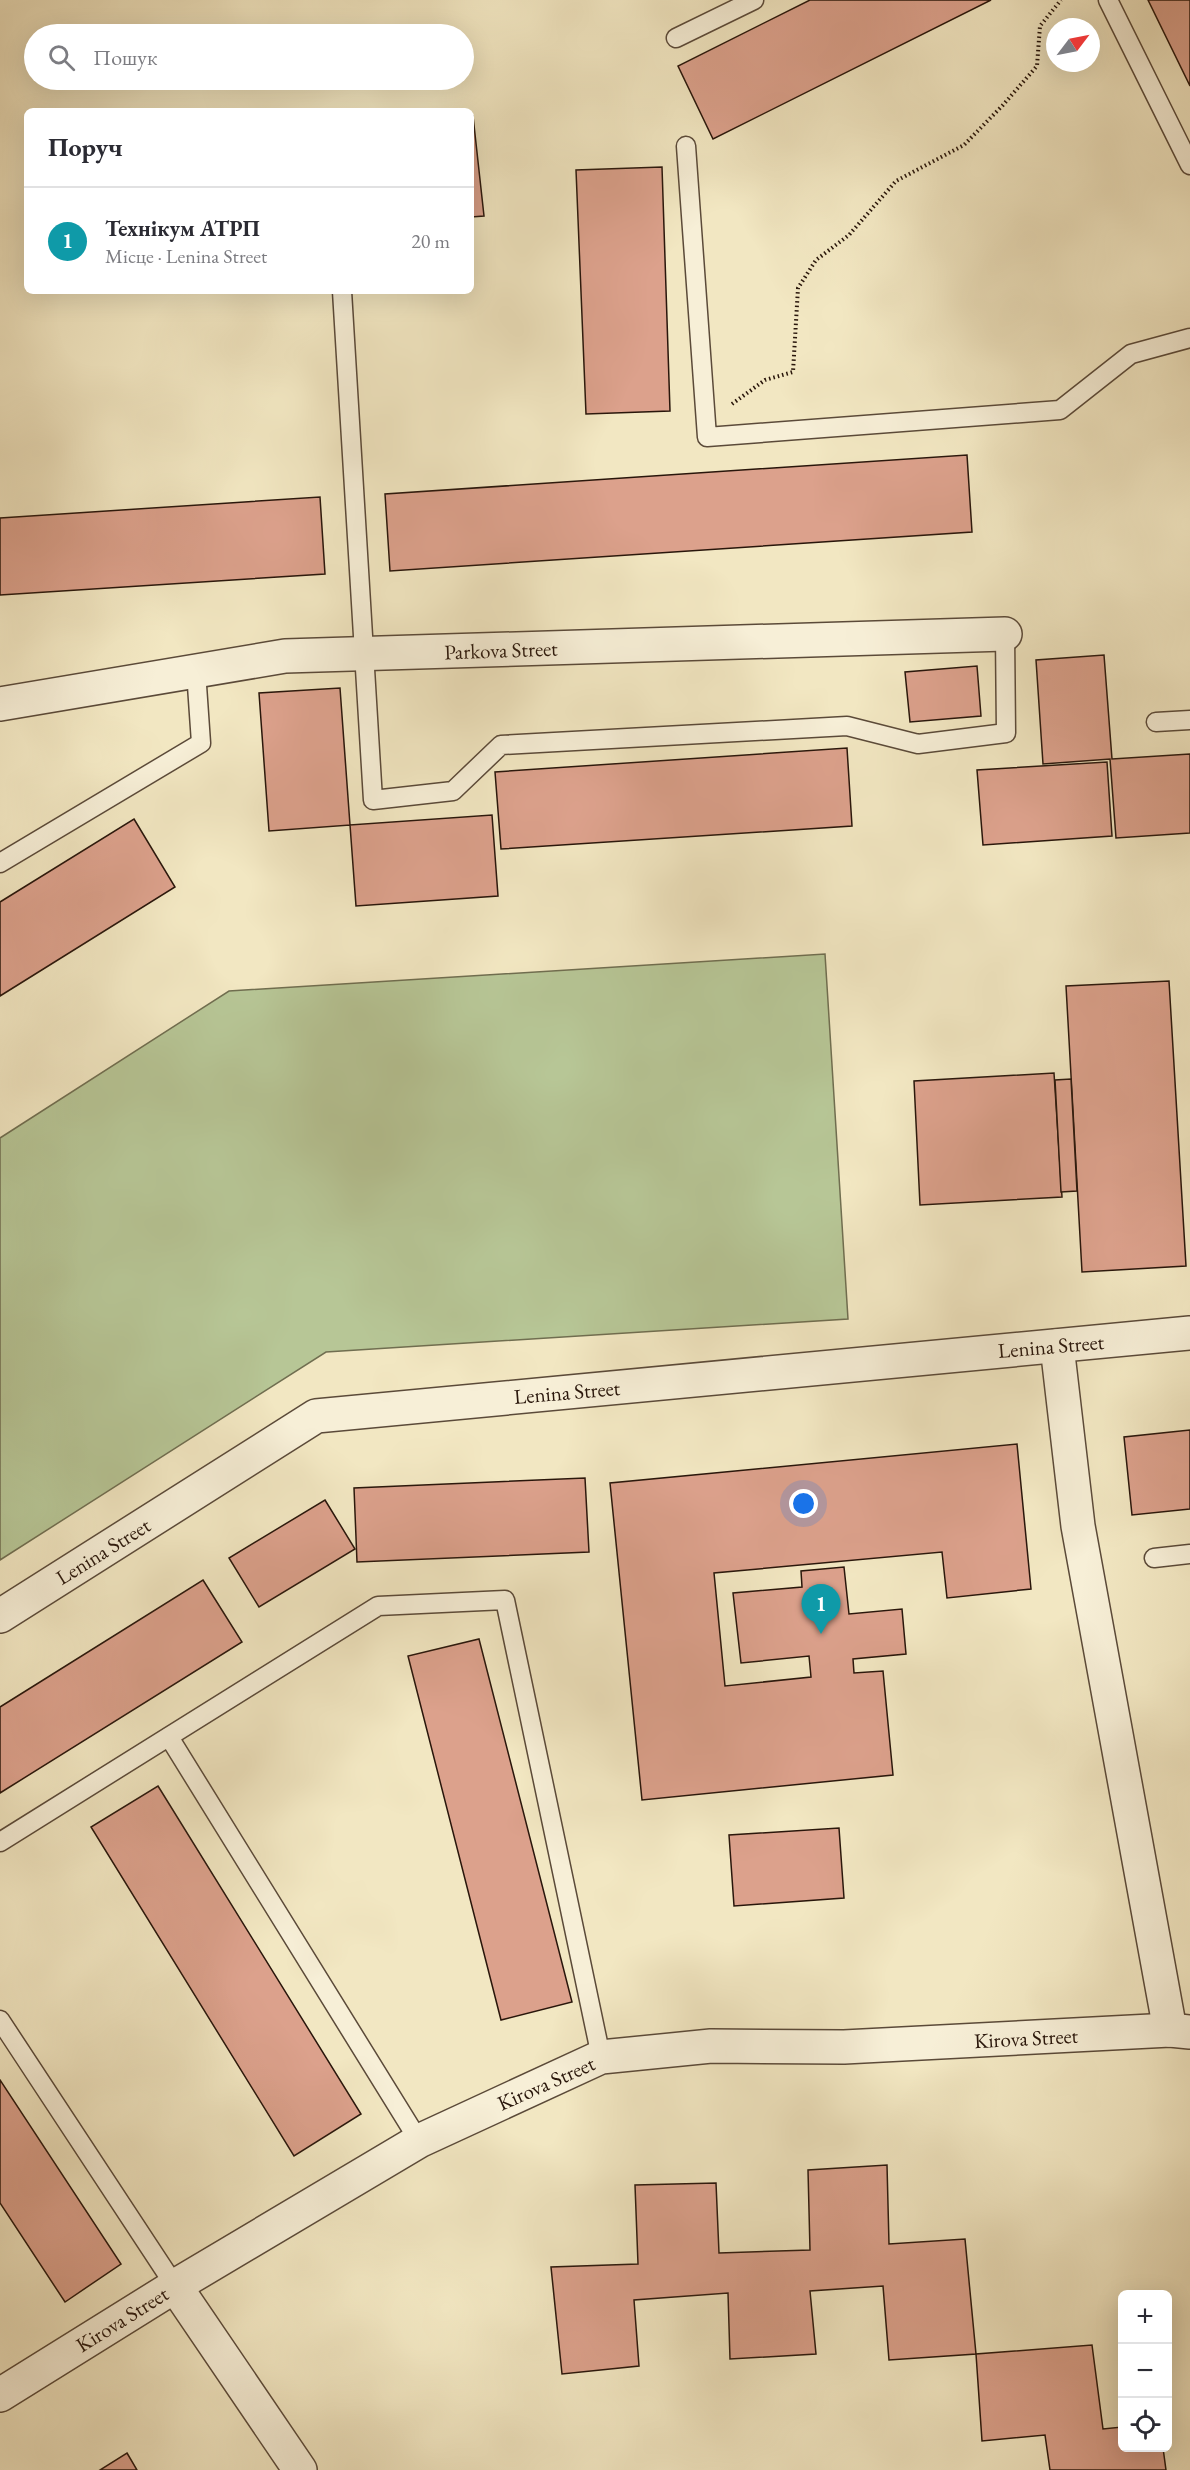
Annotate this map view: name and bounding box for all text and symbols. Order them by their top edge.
north arrow [1046,18,1100,72]
search box [24,24,474,90]
icon: search [45,41,78,74]
text: Пошук [93,43,157,72]
text: Поруч [48,130,123,164]
text: Технікум АТРП [105,214,260,243]
text: 1 [62,228,73,254]
text: 20 m [411,228,450,254]
text: Місце · Lenina Street [105,243,267,269]
street label: Parkova Street [444,635,559,665]
street label: Lenina Street [997,1328,1106,1364]
street label: Lenina Street [513,1374,622,1410]
your location [789,1489,818,1518]
street label: Lenina Street [51,1511,156,1591]
pin: 1 [802,1584,840,1634]
street label: Kirova Street [973,2022,1079,2054]
street label: Kirova Street [493,2049,599,2117]
street label: Kirova Street [71,2280,174,2358]
map controls [1118,2290,1172,2452]
button: + [1118,2290,1172,2344]
button: − [1118,2344,1172,2398]
button: locate [1118,2398,1172,2452]

